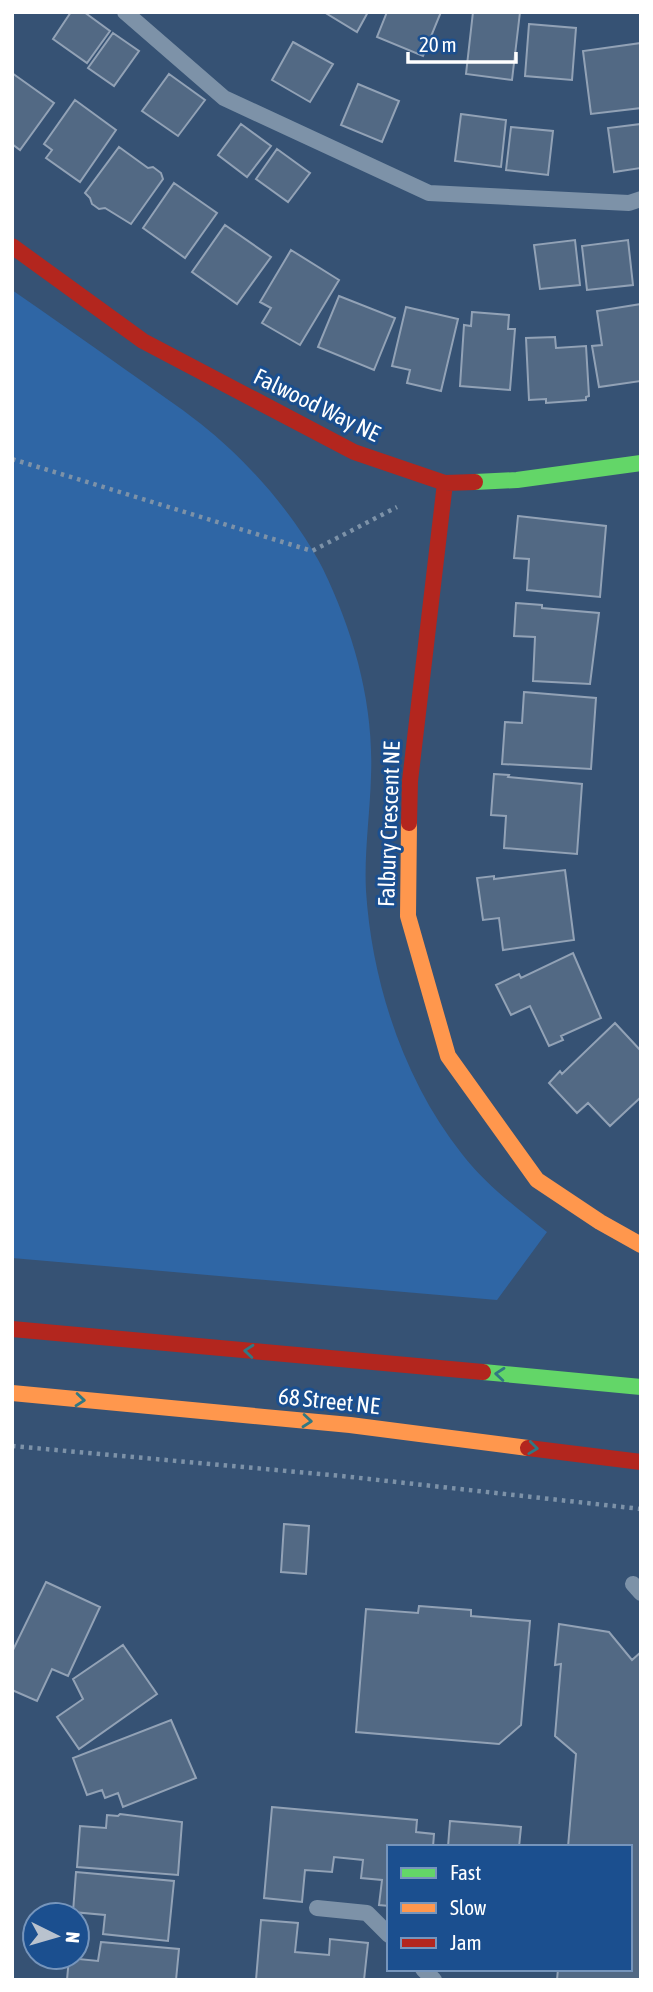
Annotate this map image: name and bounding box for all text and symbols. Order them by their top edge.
scale bar [408,21,516,65]
text: 20 m [419,32,457,56]
street label: Falwood Way NE [250,363,385,447]
street label: Falbury Crescent NE [373,740,405,907]
one-way arrow [243,1344,254,1359]
one-way arrow [494,1367,505,1382]
street label: 68 Street NE [277,1383,381,1419]
one-way arrow [75,1392,86,1407]
one-way arrow [302,1413,313,1428]
one-way arrow [527,1441,538,1456]
legend [387,1845,632,1971]
text: Fast [450,1860,481,1884]
text: Slow [450,1895,487,1919]
north arrow [21,1901,91,1971]
text: Jam [450,1930,482,1954]
text: N [61,1931,84,1944]

